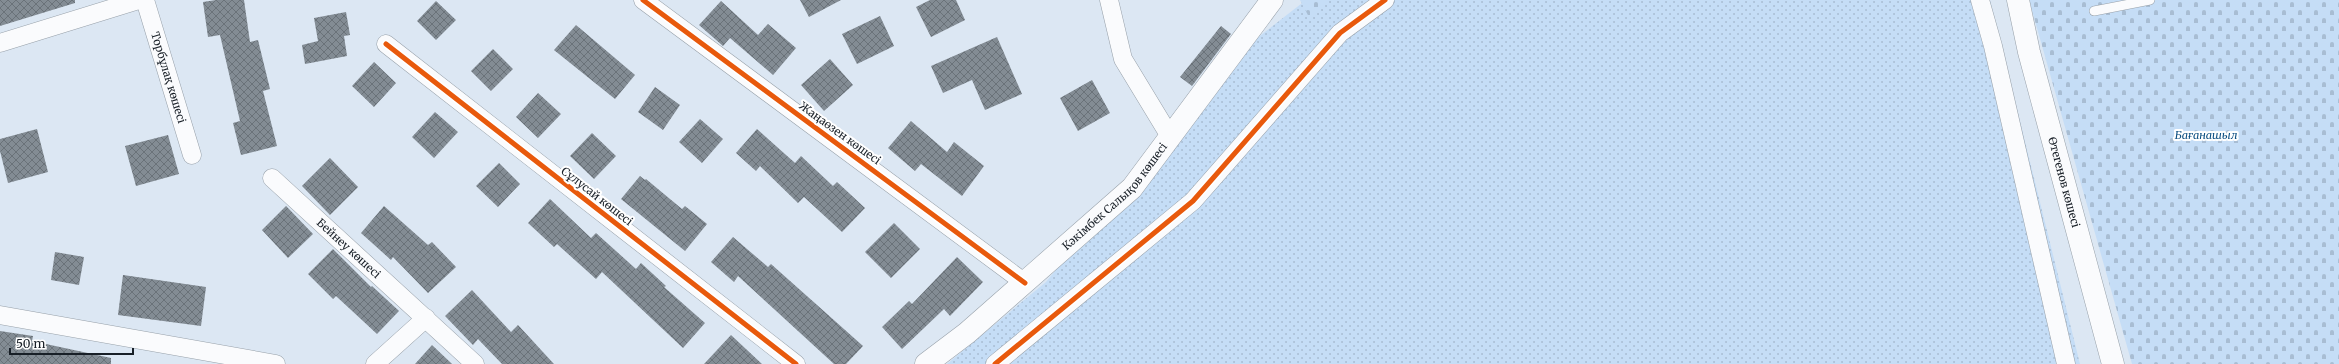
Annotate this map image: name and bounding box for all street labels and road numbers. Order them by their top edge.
street label: Торбұлақ көшесі [148,30,189,125]
street label: Жаңаөзен көшесі [796,99,884,168]
street label: Өтегенов көшесі [2045,135,2083,229]
street label: Кәкімбек Салықов көшесі [1059,140,1170,253]
street label: Сұлусай көшесі [558,164,636,229]
street label: Бейнеу көшесі [314,215,384,281]

